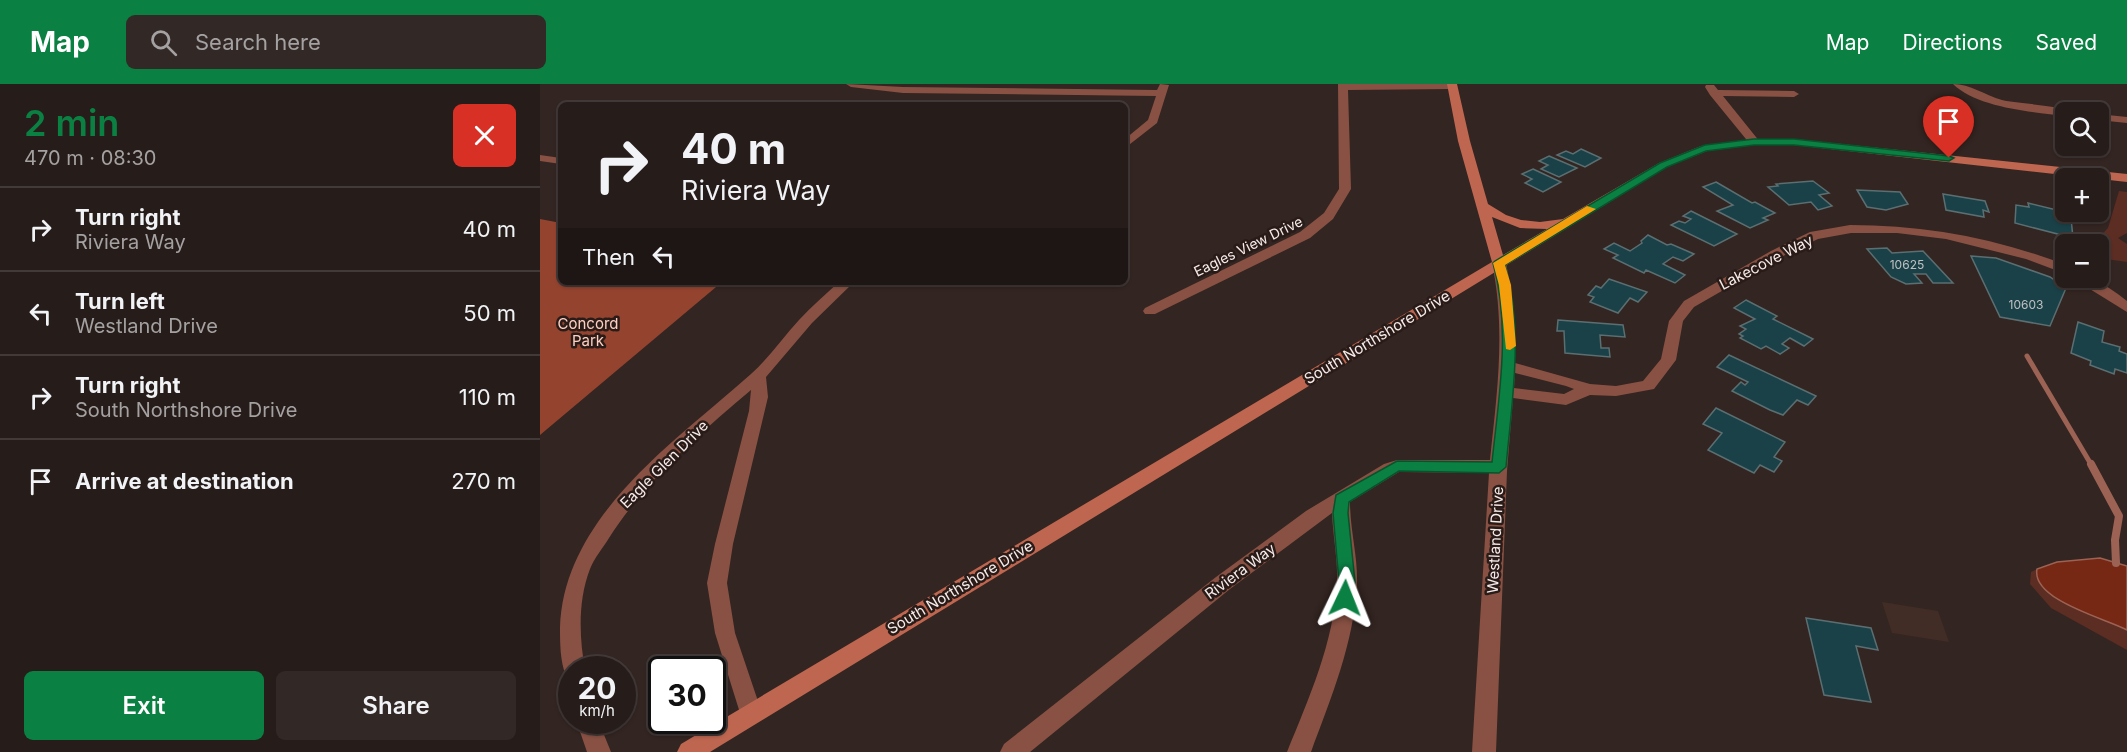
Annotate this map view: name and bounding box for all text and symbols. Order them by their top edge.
search box [126,15,546,69]
text: Map [30,25,90,59]
icon: search [147,26,180,59]
text: Search here [195,29,321,55]
text: Map [1826,30,1869,55]
text: Directions [1902,30,2003,55]
text: Saved [2036,30,2097,55]
pin [1923,96,1974,158]
text: 2 min [24,101,119,145]
map controls [2055,102,2109,288]
button: search [2055,102,2109,156]
button: close [453,104,516,167]
icon: arrive [1932,105,1965,138]
text: 40 m [681,123,786,174]
icon: right [582,126,660,204]
text: 470 m · 08:30 [24,146,156,170]
button: + [2055,168,2109,222]
text: Riviera Way [681,174,830,207]
text: Turn right [75,204,181,230]
street label: Eagles View Drive [1191,212,1305,280]
icon: right [24,213,57,246]
text: 40 m [462,216,516,242]
text: Riviera Way [75,230,186,254]
street label: Lakecove Way [1716,230,1817,294]
button: − [2055,234,2109,288]
icon: left [647,240,680,273]
text: Then [582,244,635,270]
house number: 10625 [1890,257,1924,272]
street label: South Northshore Drive [1301,286,1453,388]
text: Turn left [75,288,165,314]
icon: left [24,297,57,330]
house number: 10603 [2009,297,2043,312]
text: 50 m [463,300,516,326]
text: Westland Drive [75,314,218,338]
park label: Concord Park [558,314,618,350]
text: Turn right [75,372,181,398]
icon: right [24,381,57,414]
text: 110 m [459,384,516,410]
text: South Northshore Drive [75,398,297,422]
street label: Eagle Glen Drive [616,416,712,512]
icon: arrive [24,465,57,498]
text: Arrive at destination [75,468,294,494]
text: 270 m [451,468,516,494]
street label: Westland Drive [1483,486,1507,594]
street label: South Northshore Drive [884,536,1036,638]
street label: Riviera Way [1201,539,1280,603]
position arrow [1313,566,1377,630]
speed limit sign: 30 [648,656,726,734]
text: 20 [577,670,617,706]
button: Exit [24,671,264,740]
button: Share [276,671,516,740]
text: km/h [579,701,615,720]

